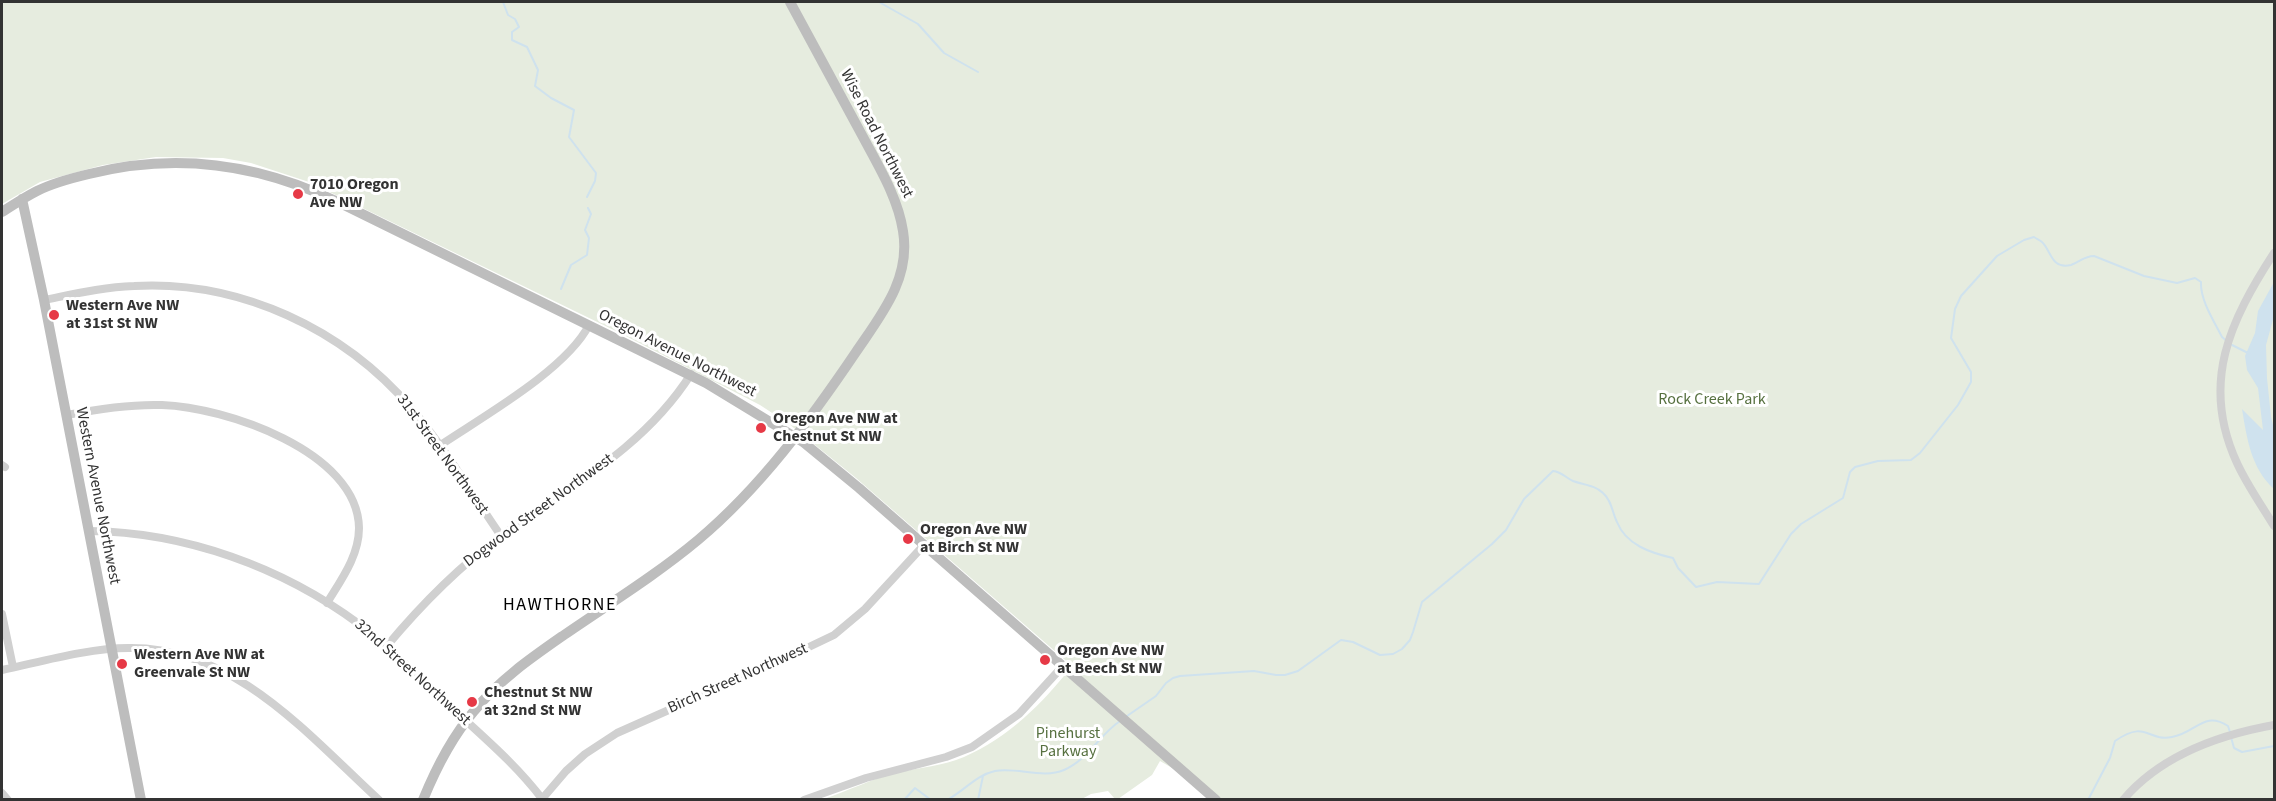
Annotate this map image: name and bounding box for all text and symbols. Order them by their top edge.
street label: Wise Road Northwest [835,66,917,202]
place label: 7010 Oregon Ave NW [310,175,399,213]
marker: 7010 Oregon Ave NW [291,187,305,201]
place label: Western Ave NW at 31st St NW [66,296,179,334]
street label: Oregon Avenue Northwest [595,306,759,402]
marker: Western Ave NW at 31st St NW [47,308,61,322]
park label: Rock Creek Park [1658,390,1766,410]
street label: 31st Street Northwest [392,391,492,519]
street label: Western Avenue Northwest [70,406,124,586]
place label: Oregon Ave NW at Chestnut St NW [773,409,898,447]
marker: Oregon Ave NW at Chestnut St NW [754,421,768,435]
street label: Dogwood Street Northwest [460,450,618,572]
place label: Oregon Ave NW at Birch St NW [920,520,1027,558]
marker: Oregon Ave NW at Birch St NW [901,532,915,546]
district label: HAWTHORNE [503,595,617,617]
street label: 32nd Street Northwest [350,616,474,730]
street label: Birch Street Northwest [665,640,811,718]
place label: Oregon Ave NW at Beech St NW [1057,641,1164,679]
place label: Western Ave NW at Greenvale St NW [134,645,265,683]
marker: Oregon Ave NW at Beech St NW [1038,653,1052,667]
marker: Western Ave NW at Greenvale St NW [115,657,129,671]
place label: Chestnut St NW at 32nd St NW [484,683,593,721]
marker: Chestnut St NW at 32nd St NW [465,695,479,709]
park label: Pinehurst Parkway [1036,724,1100,762]

